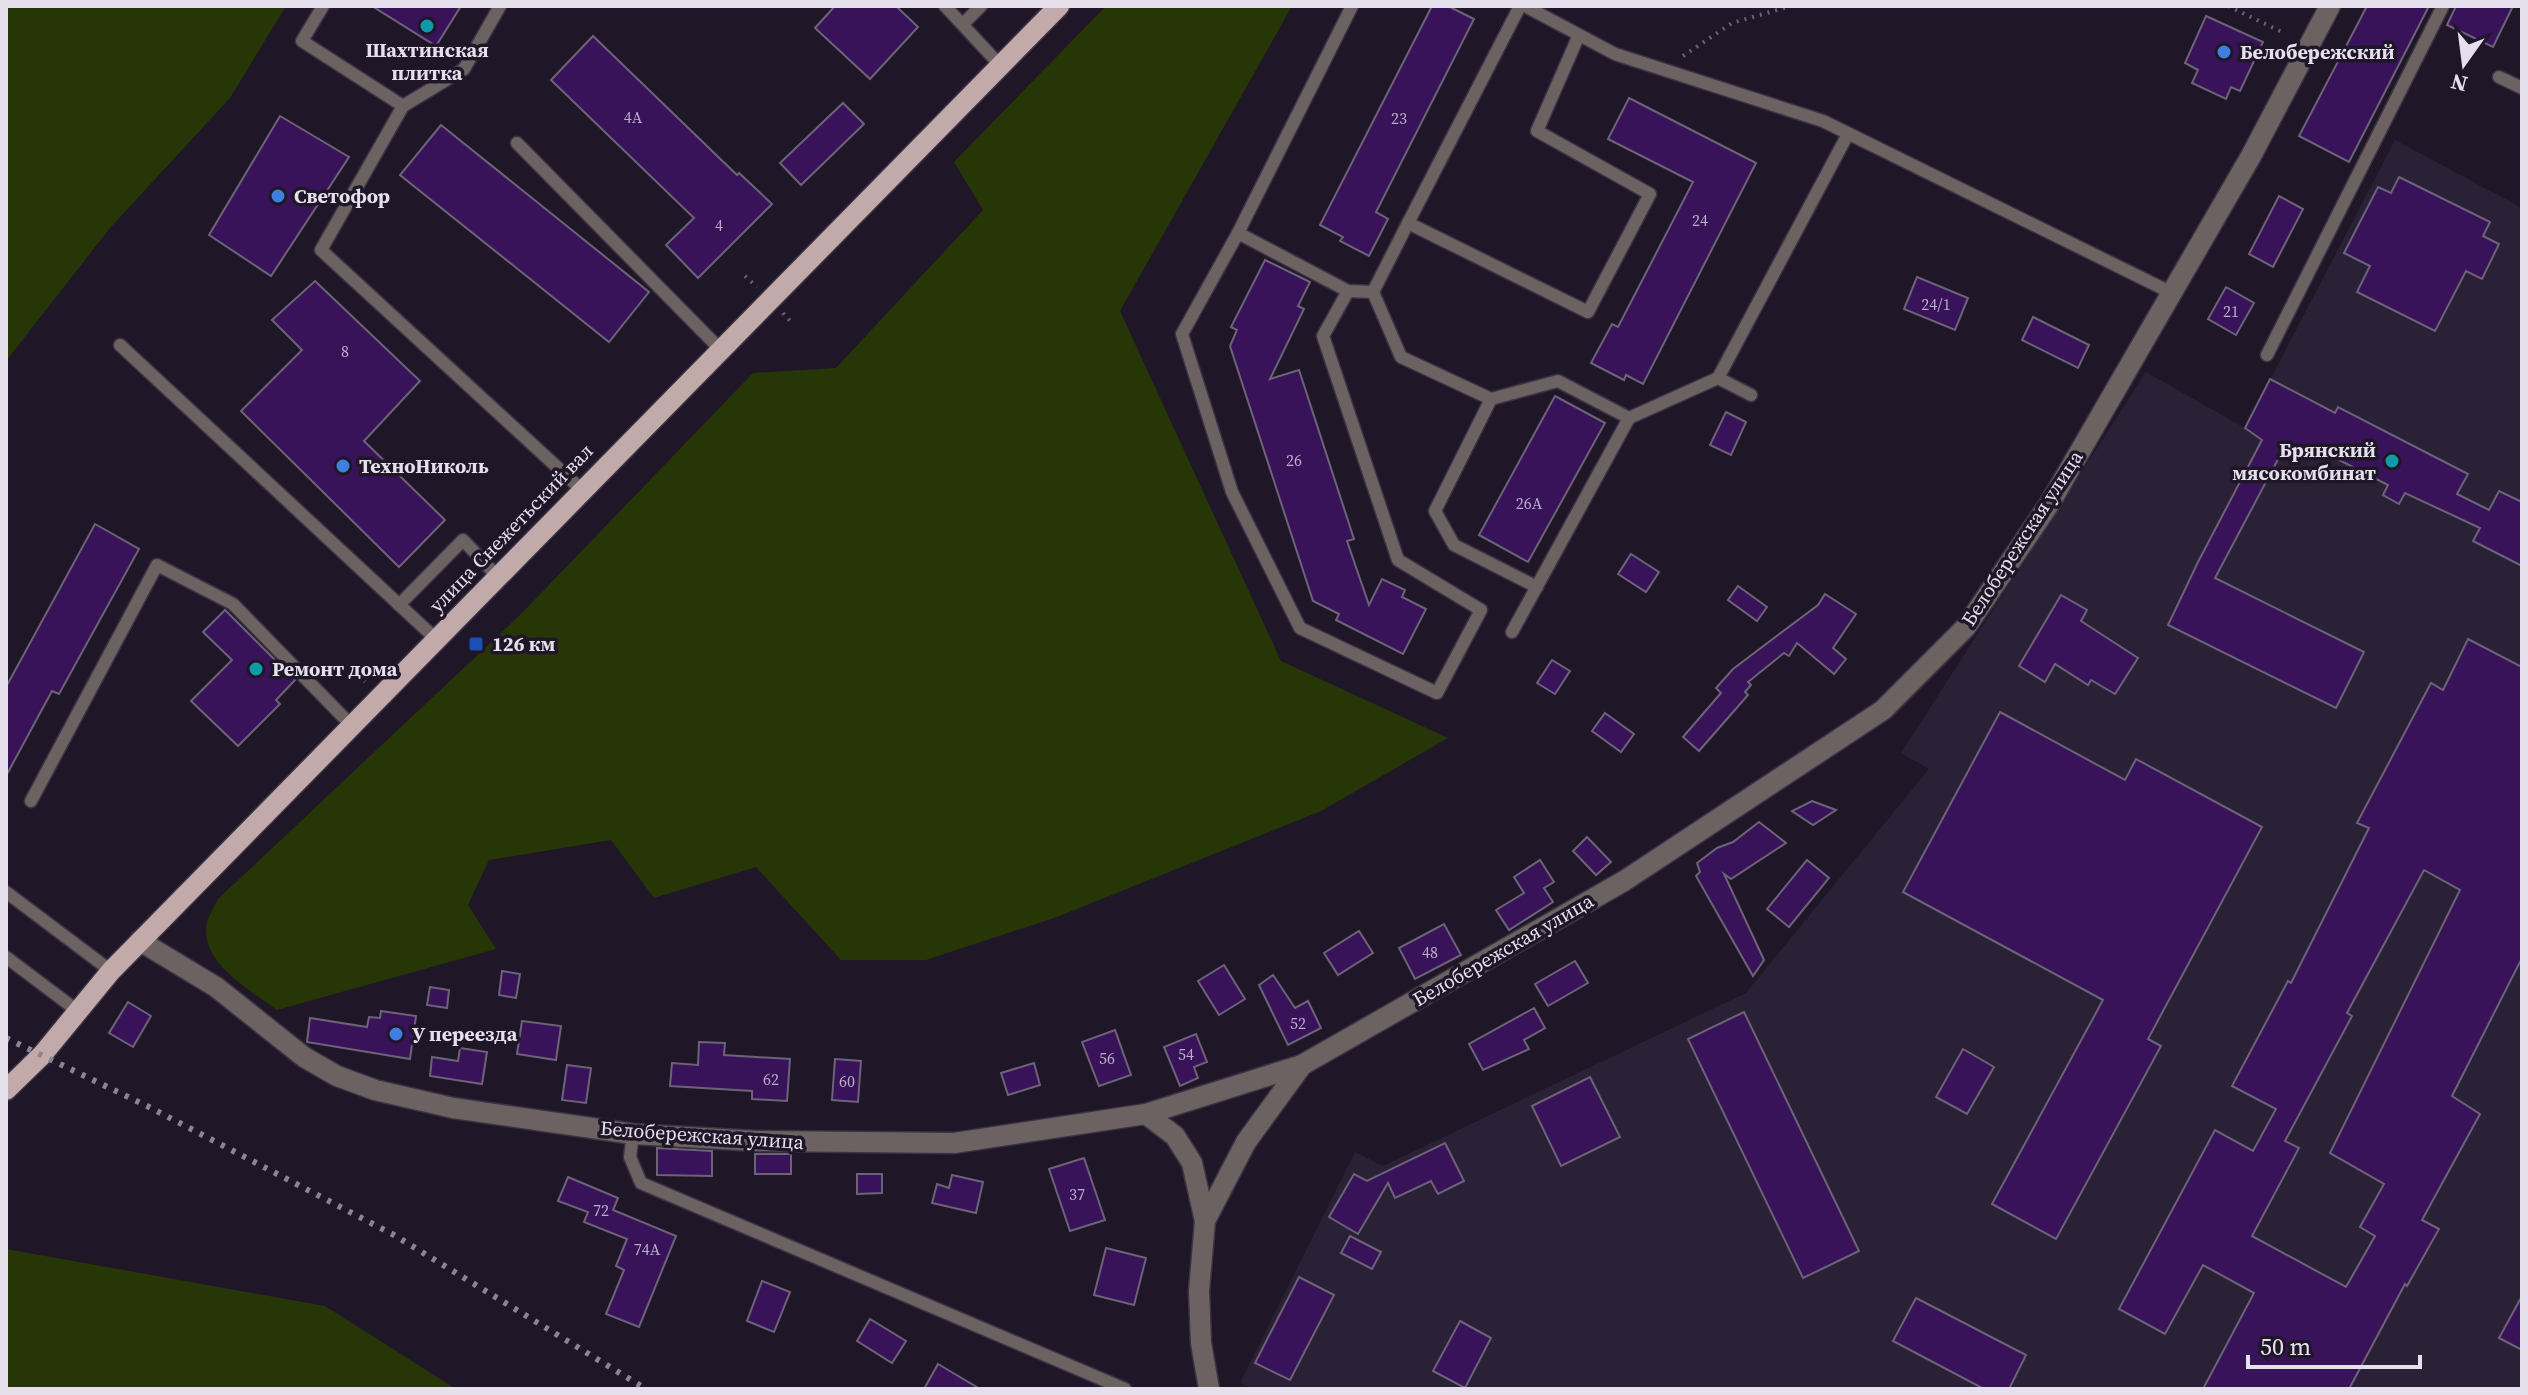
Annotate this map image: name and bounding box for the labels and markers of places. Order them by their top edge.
marker: Шахтинская плитка [418,17,436,35]
place label: Шахтинская плитка [365,36,489,87]
place label: Белобережский [2240,38,2395,66]
marker: Белобережский [2215,43,2233,61]
place label: Светофор [294,182,390,210]
marker: Светофор [269,187,287,205]
place label: Брянский мясокомбинат [2232,436,2376,487]
place label: ТехноНиколь [359,452,489,480]
marker: Брянский мясокомбинат [2383,452,2401,470]
marker: ТехноНиколь [334,457,352,475]
place label: 126 км [492,630,556,658]
marker: 126 км [467,635,485,653]
place label: Ремонт дома [272,655,398,683]
marker: Ремонт дома [247,660,265,678]
place label: У переезда [412,1020,518,1048]
marker: У переезда [387,1025,405,1043]

